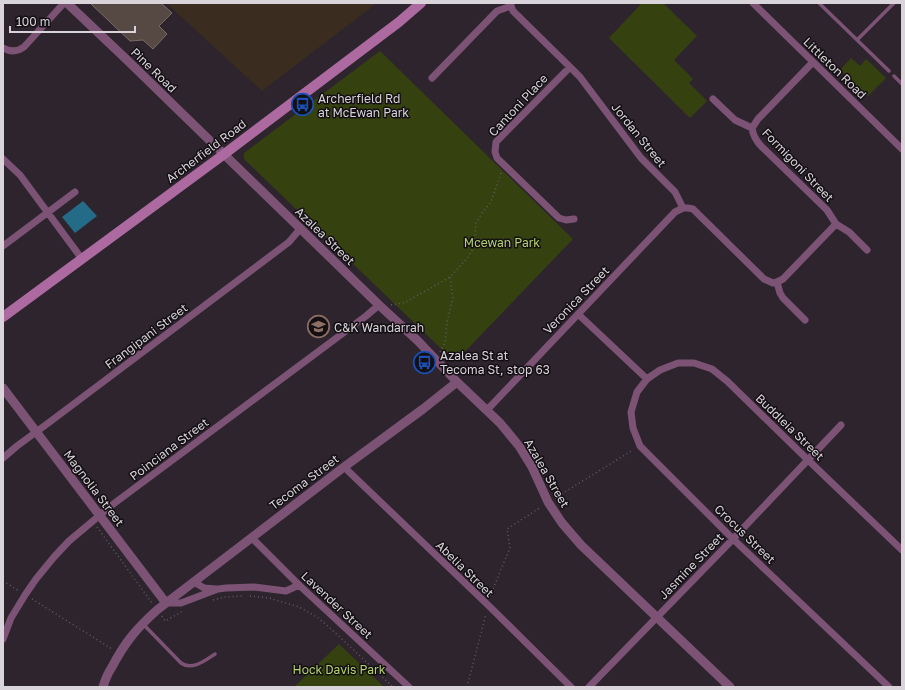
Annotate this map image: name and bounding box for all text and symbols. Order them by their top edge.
scale bar [10,8,135,34]
text: 100 m [16,14,50,29]
street label: Littleton Road [800,34,870,102]
street label: Pine Road [128,45,180,95]
street label: Cantoni Place [485,71,551,139]
place label: Archerfield Rd at McEwan Park [318,91,409,120]
bus stop icon: Archerfield Rd at McEwan Park [289,92,315,118]
street label: Jordan Street [608,100,670,170]
street label: Archerfield Road [163,116,249,186]
street label: Formigoni Street [759,125,837,205]
street label: Azalea Street [292,204,358,268]
park label: Mcewan Park [464,235,540,250]
street label: Veronica Street [540,263,612,337]
street label: Frangipani Street [102,300,190,372]
school or university icon: C&K Wandarrah [305,314,331,340]
place label: C&K Wandarrah [334,320,424,335]
place label: Azalea St at Tecoma St, stop 63 [440,348,550,377]
bus stop icon: Azalea St at Tecoma St, stop 63 [412,349,438,375]
street label: Buddleia Street [753,391,827,464]
street label: Poinciana Street [127,414,212,484]
street label: Azalea Street [521,436,573,510]
street label: Magnolia Street [61,447,128,529]
street label: Tecoma Street [266,451,342,513]
street label: Crocus Street [712,501,779,567]
street label: Jasmine Street [656,530,727,602]
street label: Abelia Street [433,538,497,600]
street label: Lavender Street [298,568,376,642]
park label: Hock Davis Park [293,662,386,677]

